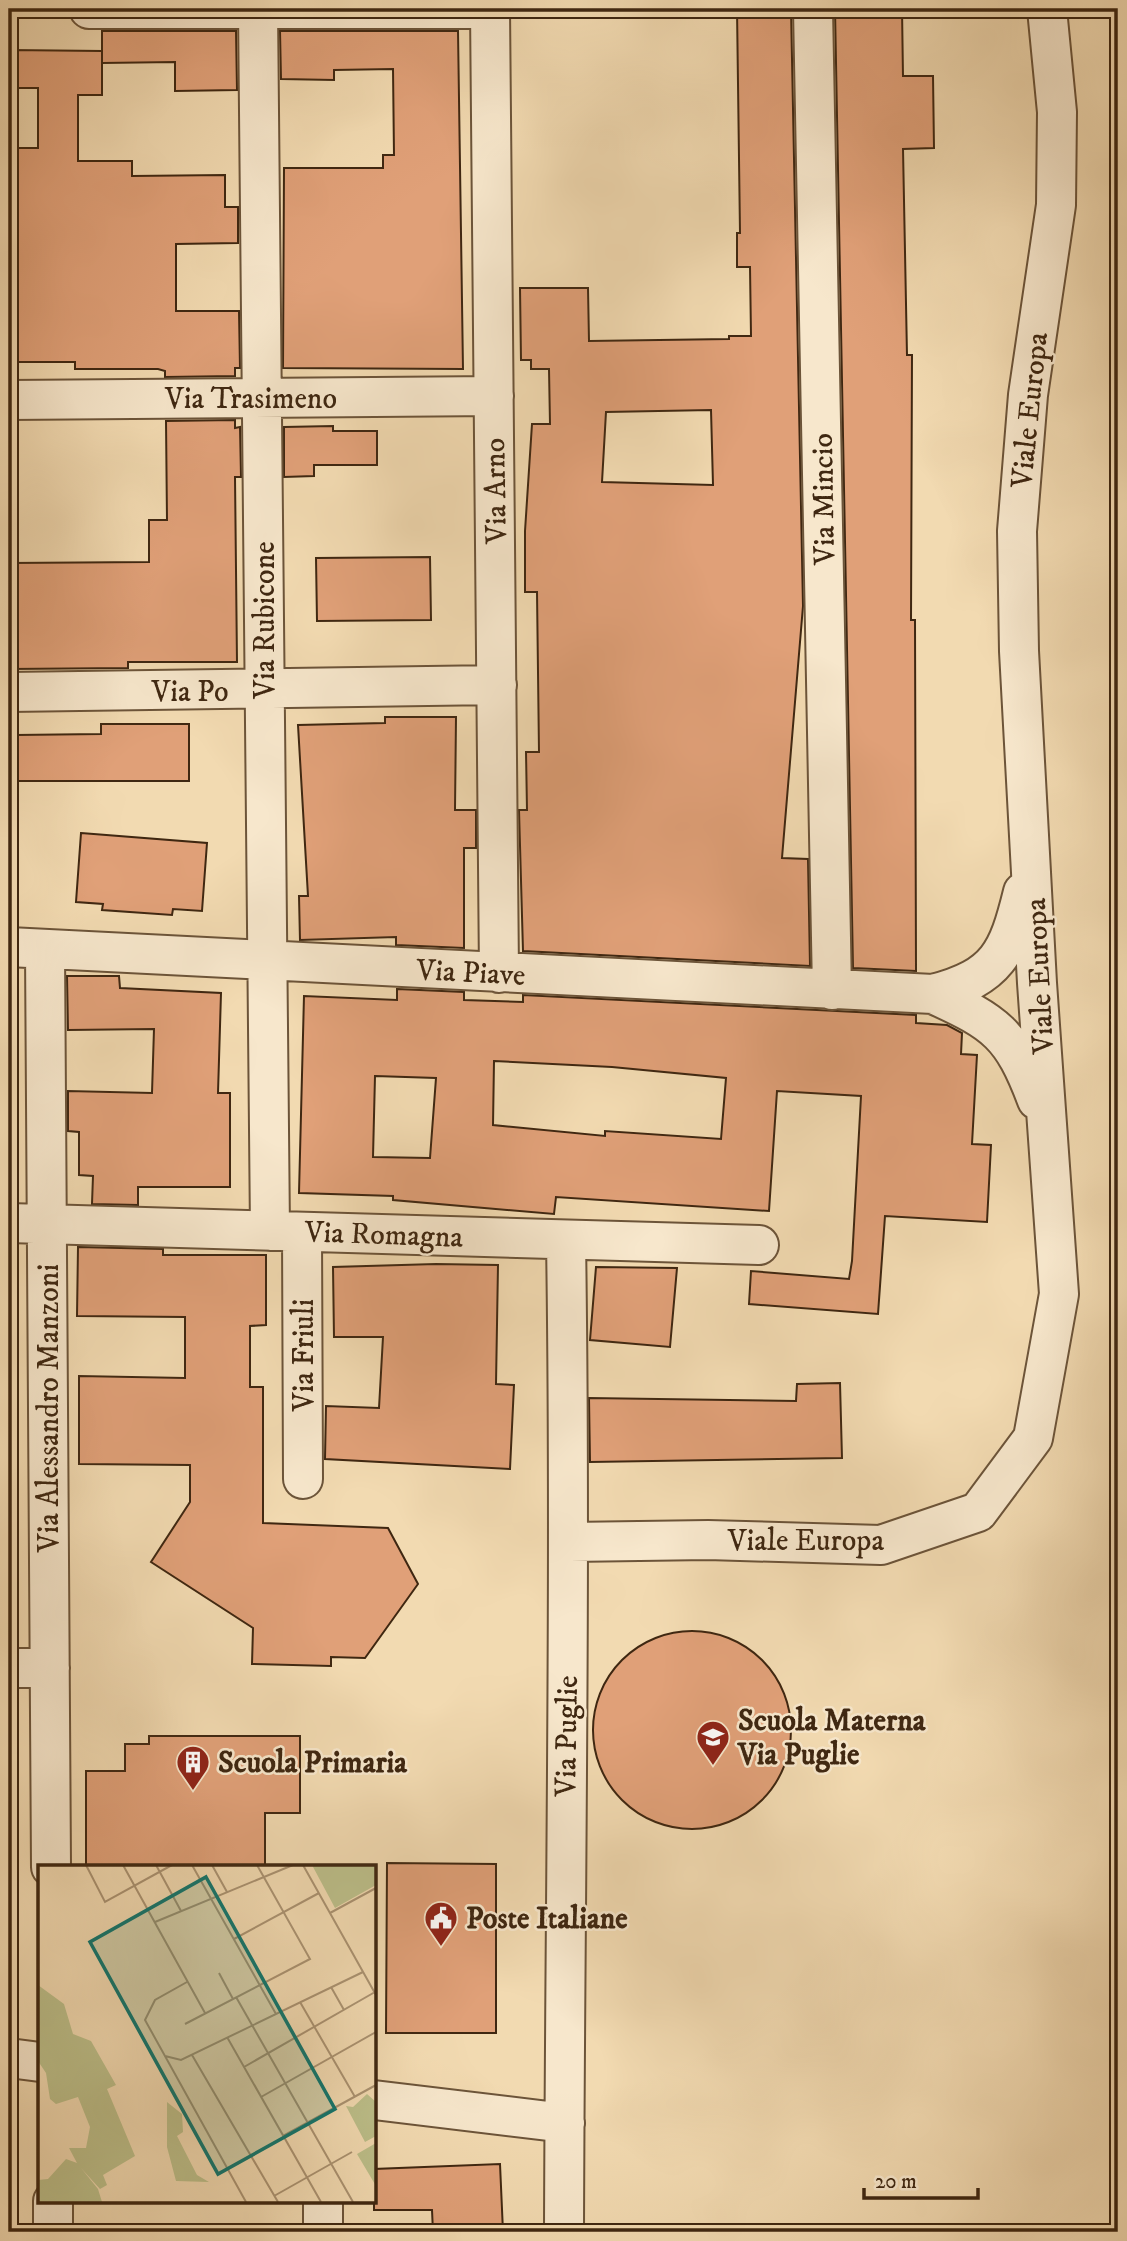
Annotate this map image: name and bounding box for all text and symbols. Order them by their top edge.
street label: Viale Europa [1004,330,1057,491]
street label: Via Trasimeno [164,381,337,418]
street label: Via Mincio [805,433,844,566]
street label: Via Arno [477,438,516,545]
street label: Via Rubicone [247,541,284,700]
street label: Via Po [150,674,229,711]
street label: Viale Europa [1018,897,1063,1056]
street label: Via Piave [415,952,526,995]
street label: Via Romagna [303,1214,464,1257]
street label: Via Alessandro Manzoni [31,1264,68,1553]
street label: Via Friuli [286,1299,323,1412]
street label: Viale Europa [727,1523,884,1560]
street label: Via Puglie [548,1675,587,1798]
place label: Scuola Materna Via Puglie [737,1703,927,1774]
school or university icon: Scuola Materna Via Puglie [694,1718,732,1767]
building icon: Scuola Primaria [174,1743,212,1792]
place label: Scuola Primaria [218,1745,408,1782]
inset map [38,1865,376,2202]
public building icon: Poste Italiane [422,1899,460,1948]
place label: Poste Italiane [466,1901,628,1938]
scale bar [864,2157,978,2201]
text: 20 m [875,2169,917,2195]

